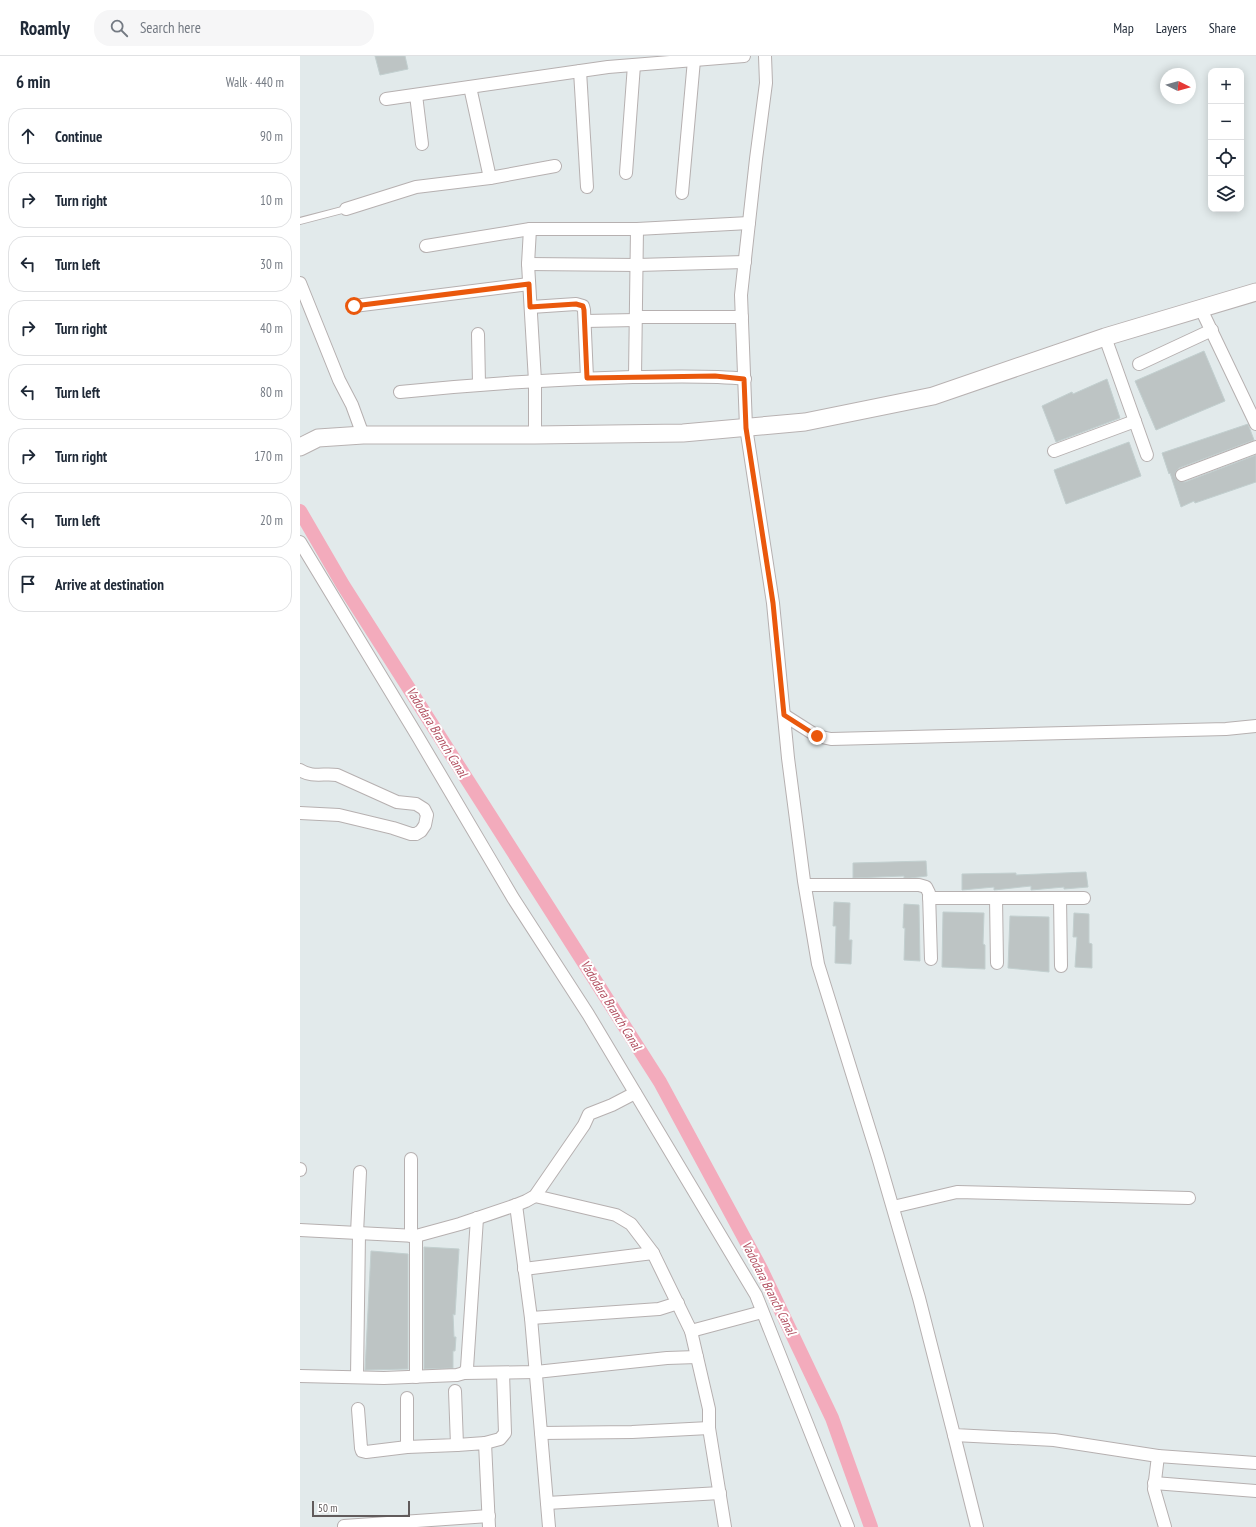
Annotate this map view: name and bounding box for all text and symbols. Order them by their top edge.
search box [94,10,374,46]
text: Roamly [20,16,70,40]
icon: search [108,17,130,39]
text: Search here [140,18,201,37]
text: Map [1113,19,1134,37]
text: Layers [1156,19,1187,37]
text: Share [1209,19,1236,37]
north arrow [1160,68,1196,104]
map controls [1208,68,1244,212]
button: + [1208,68,1244,104]
text: 6 min [16,71,50,93]
text: Walk · 440 m [226,74,284,91]
button: − [1208,104,1244,140]
icon: ahead [17,125,39,147]
text: Continue [55,127,102,146]
text: 90 m [260,128,283,145]
button: locate [1208,140,1244,176]
button: layers [1208,176,1244,212]
icon: right [17,189,39,211]
text: Turn right [55,191,107,210]
text: 10 m [260,192,283,209]
icon: left [17,253,39,275]
text: Turn left [55,255,100,274]
text: 30 m [260,256,283,273]
route start [345,297,363,315]
icon: right [17,317,39,339]
text: Turn right [55,319,107,338]
text: 40 m [260,320,283,337]
icon: left [17,381,39,403]
text: Turn left [55,383,100,402]
text: 80 m [260,384,283,401]
icon: right [17,445,39,467]
text: Turn right [55,447,107,466]
text: 170 m [254,448,283,465]
icon: left [17,509,39,531]
text: Turn left [55,511,100,530]
text: 20 m [260,512,283,529]
icon: arrive [17,573,39,595]
text: Arrive at destination [55,575,164,594]
water label: Vadodara Branch Canal [403,684,473,782]
route end [808,727,826,745]
water label: Vadodara Branch Canal [577,957,647,1055]
water label: Vadodara Branch Canal [738,1238,801,1339]
scale bar [312,1499,410,1518]
text: 50 m [318,1501,337,1515]

